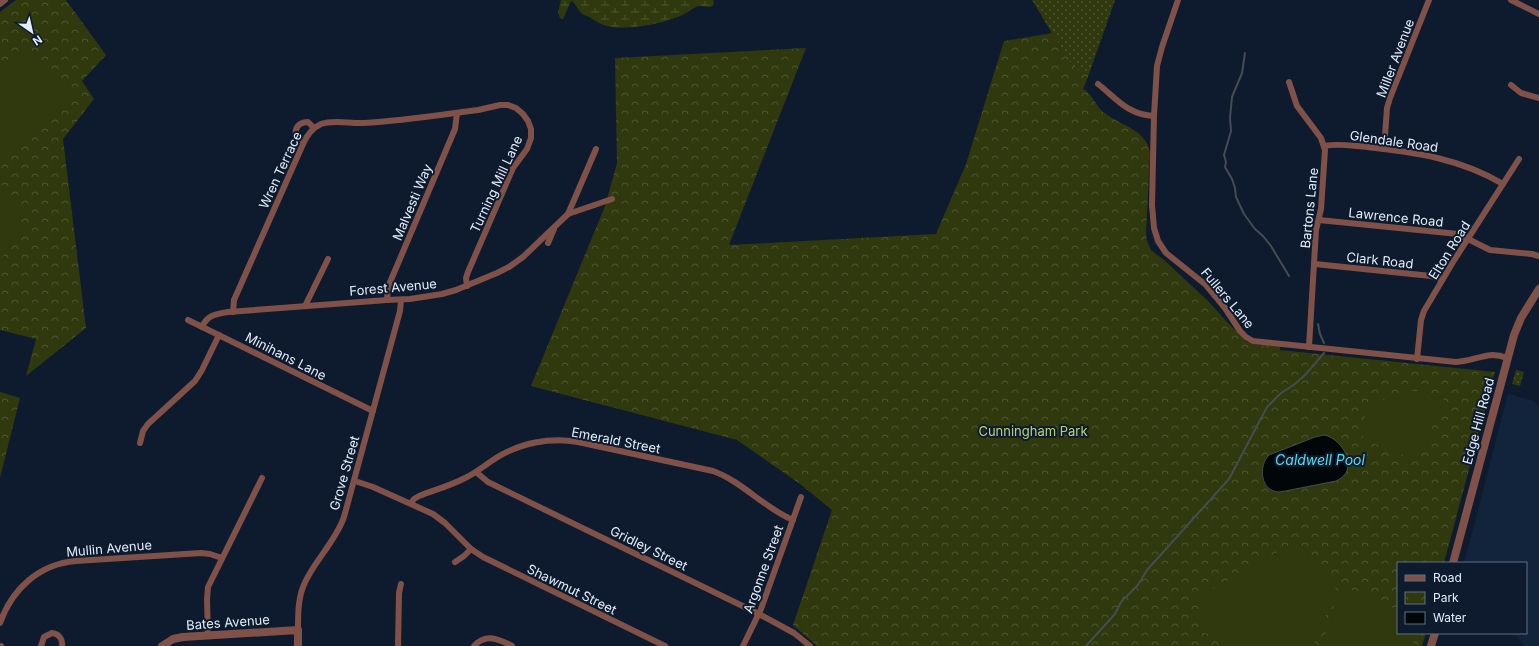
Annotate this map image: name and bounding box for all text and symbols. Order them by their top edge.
north arrow [12,12,52,52]
street label: Miller Avenue [1373,16,1417,100]
text: N [30,32,45,48]
street label: Glendale Road [1349,127,1439,155]
street label: Wren Terrace [255,129,305,211]
street label: Turning Mill Lane [467,133,525,235]
street label: Malvesti Way [389,161,435,243]
street label: Bartons Lane [1297,167,1321,249]
street label: Lawrence Road [1348,204,1444,230]
street label: Elton Road [1425,218,1473,282]
street label: Clark Road [1346,249,1414,271]
street label: Fullers Lane [1198,264,1258,332]
street label: Forest Avenue [349,275,437,299]
street label: Minihans Lane [243,329,329,383]
street label: Edge Hill Road [1459,376,1497,466]
park label: Cunningham Park [978,423,1088,439]
street label: Emerald Street [570,424,662,456]
street label: Grove Street [326,434,362,512]
water label: Caldwell Pool [1275,451,1366,468]
street label: Gridley Street [608,522,690,574]
street label: Argonne Street [740,523,786,615]
street label: Mullin Avenue [66,536,152,560]
street label: Shawmut Street [525,560,619,618]
legend [1397,562,1527,634]
text: Road [1433,570,1462,585]
text: Park [1433,590,1459,605]
text: Water [1433,610,1467,625]
street label: Bates Avenue [186,611,270,633]

